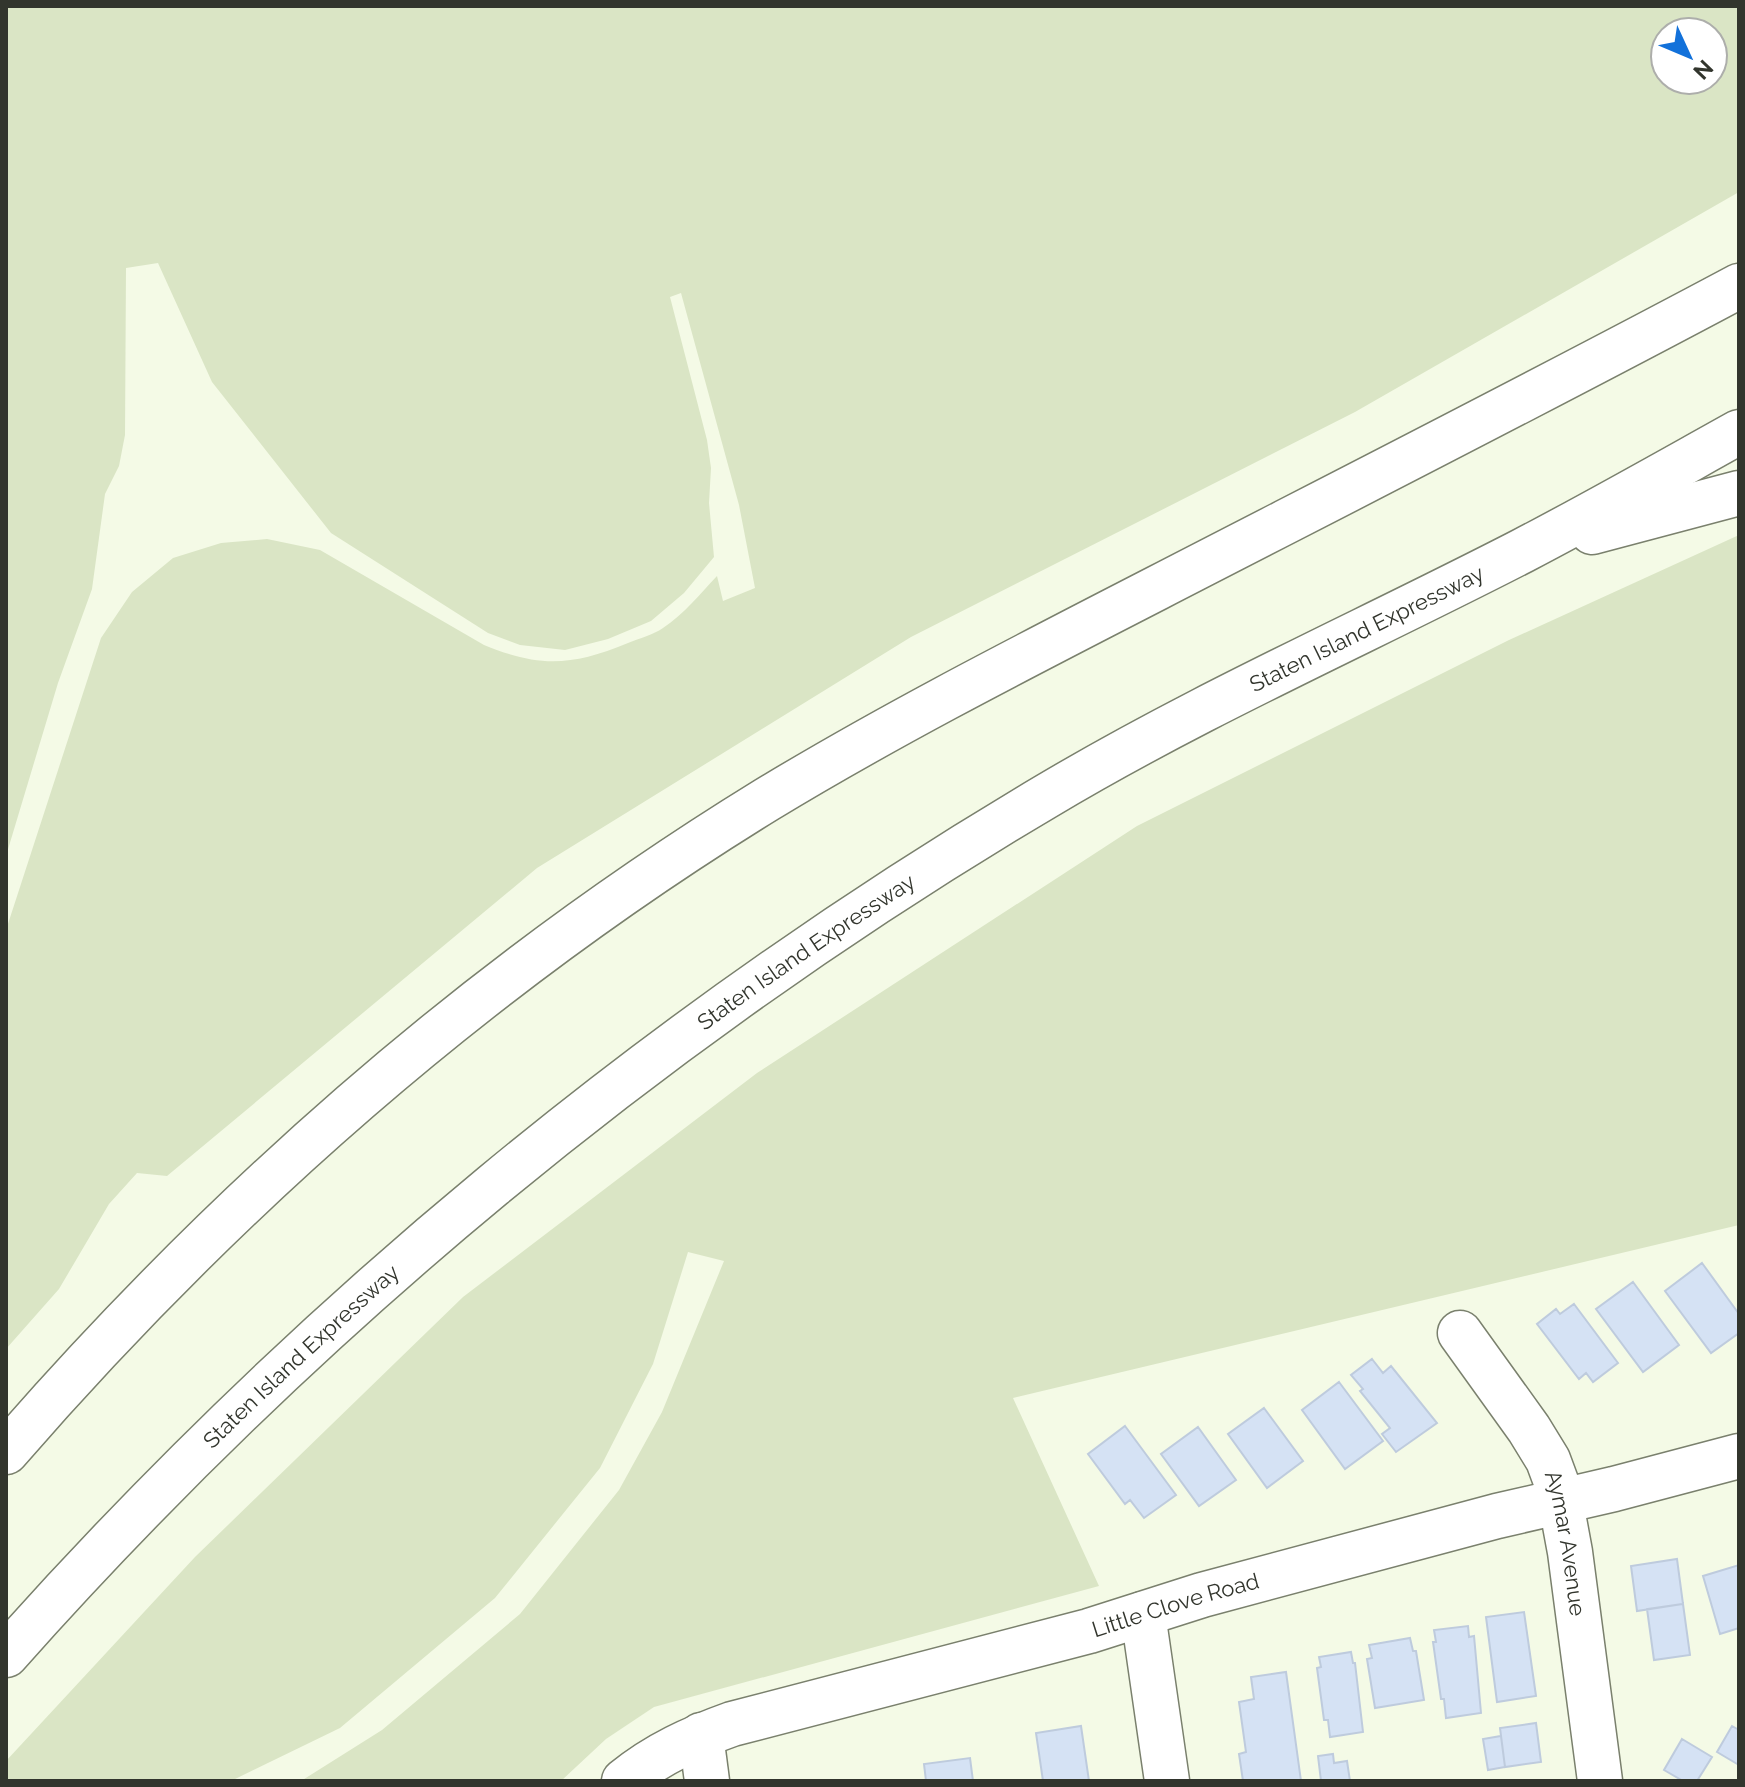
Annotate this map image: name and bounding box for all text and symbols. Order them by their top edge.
north arrow [1649,16,1729,96]
text: N [1688,55,1719,85]
street label: Staten Island Expressway [1245,560,1488,697]
street label: Staten Island Expressway [692,868,919,1035]
street label: Staten Island Expressway [197,1259,404,1453]
street label: Aymar Avenue [1540,1466,1591,1618]
street label: Little Clove Road [1089,1567,1262,1642]

